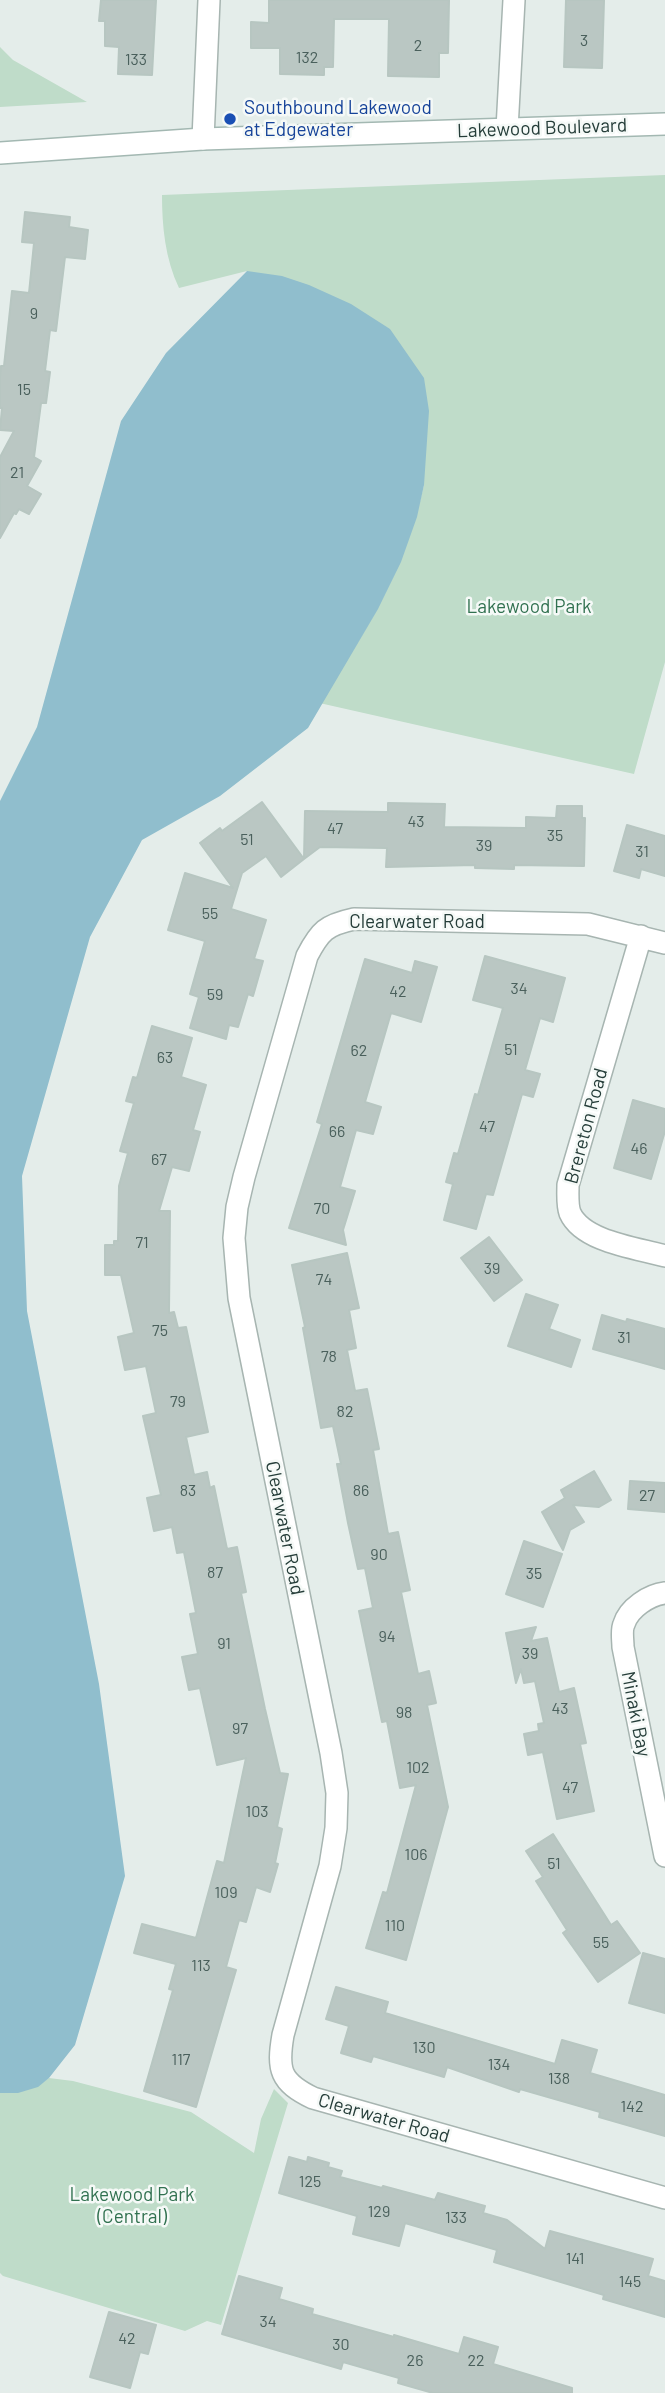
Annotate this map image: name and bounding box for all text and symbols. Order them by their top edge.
house number: 3 [580,31,588,51]
house number: 2 [414,36,422,56]
house number: 132 [296,48,318,68]
house number: 133 [125,50,147,70]
place label: Southbound Lakewood at Edgewater [244,97,432,141]
marker: Southbound Lakewood at Edgewater [222,111,238,127]
street label: Lakewood Boulevard [457,114,627,142]
house number: 9 [30,304,38,324]
house number: 15 [17,380,31,400]
house number: 21 [10,463,24,483]
park label: Lakewood Park [466,596,592,618]
house number: 43 [407,812,425,832]
house number: 47 [327,819,343,839]
house number: 35 [547,826,563,846]
house number: 51 [240,830,254,850]
house number: 39 [476,836,492,856]
house number: 31 [635,842,649,862]
house number: 55 [202,904,218,924]
street label: Clearwater Road [349,911,485,933]
house number: 34 [510,979,528,999]
house number: 42 [389,982,407,1002]
house number: 59 [207,985,223,1005]
house number: 51 [504,1040,518,1060]
house number: 62 [351,1041,367,1061]
house number: 63 [157,1048,173,1068]
street label: Brereton Road [560,1066,612,1186]
house number: 47 [479,1117,495,1137]
house number: 66 [329,1122,345,1142]
house number: 46 [630,1139,648,1159]
house number: 67 [151,1150,167,1170]
house number: 70 [314,1199,330,1219]
house number: 71 [135,1233,149,1253]
house number: 39 [484,1259,500,1279]
house number: 74 [316,1270,332,1290]
house number: 75 [152,1321,168,1341]
house number: 31 [617,1328,631,1348]
house number: 78 [321,1347,337,1367]
house number: 79 [170,1392,186,1412]
house number: 82 [337,1402,353,1422]
street label: Clearwater Road [261,1459,309,1597]
house number: 83 [180,1481,196,1501]
house number: 86 [353,1481,369,1501]
house number: 27 [639,1486,655,1506]
house number: 90 [370,1545,388,1565]
house number: 87 [207,1563,223,1583]
house number: 35 [526,1564,542,1584]
house number: 94 [378,1627,396,1647]
house number: 91 [217,1634,231,1654]
house number: 39 [522,1644,538,1664]
street label: Minaki Bay [617,1669,655,1759]
house number: 43 [551,1699,569,1719]
house number: 98 [396,1703,412,1723]
house number: 97 [232,1719,248,1739]
house number: 102 [406,1758,430,1778]
house number: 47 [562,1778,578,1798]
house number: 103 [246,1802,268,1822]
house number: 106 [405,1845,427,1865]
house number: 51 [547,1854,561,1874]
house number: 109 [215,1883,237,1903]
house number: 110 [385,1916,405,1936]
house number: 55 [593,1933,609,1953]
house number: 113 [191,1956,211,1976]
house number: 130 [413,2038,435,2058]
house number: 117 [172,2050,190,2070]
house number: 134 [488,2055,510,2075]
house number: 138 [548,2069,570,2089]
street label: Clearwater Road [316,2088,452,2148]
house number: 142 [621,2097,643,2117]
house number: 125 [299,2172,321,2192]
park label: Lakewood Park (Central) [69,2184,195,2228]
house number: 129 [368,2202,390,2222]
house number: 133 [445,2208,467,2228]
house number: 141 [566,2249,584,2269]
house number: 145 [619,2272,641,2292]
house number: 34 [259,2312,277,2332]
house number: 42 [118,2329,136,2349]
house number: 30 [332,2335,350,2355]
house number: 26 [407,2351,423,2371]
house number: 22 [467,2351,485,2371]

